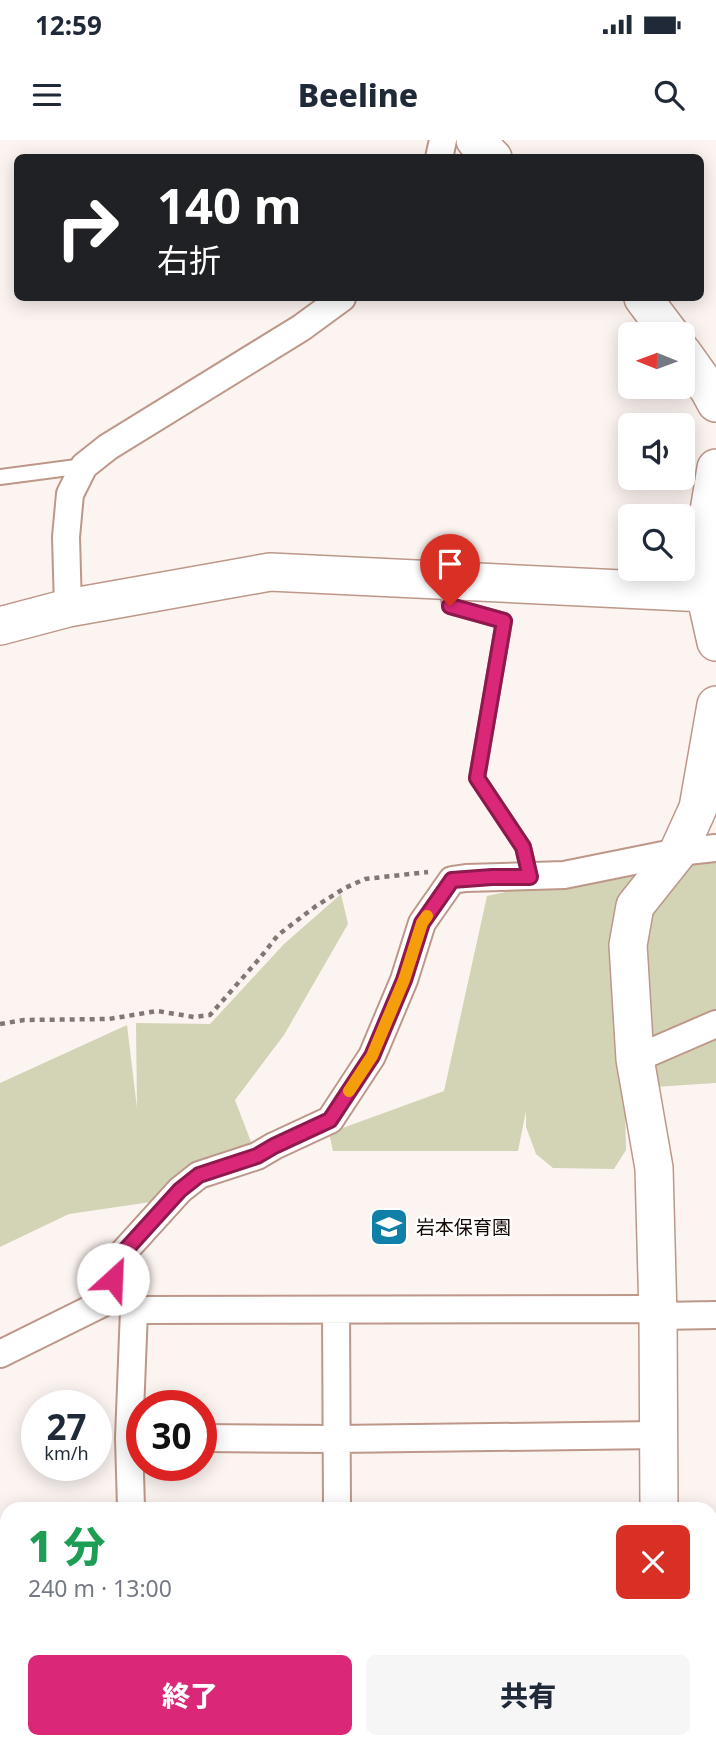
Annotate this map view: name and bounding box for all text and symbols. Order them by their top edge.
text: 12:59 [35,7,102,43]
text: Beeline [298,73,418,116]
icon: menu [28,76,66,114]
icon: search [650,76,688,114]
text: 140 m [157,172,302,238]
icon: right [42,182,133,273]
text: 右折 [157,238,221,281]
north arrow [618,322,695,399]
map controls [618,322,695,581]
button: sound [618,413,695,490]
button: search [618,504,695,581]
pin [420,534,480,606]
icon: arrive [431,545,469,583]
school or university icon: 岩本保育園 [368,1206,410,1248]
place label: 岩本保育園 [416,1214,511,1240]
position arrow [76,1242,150,1316]
speed limit sign: 30 [126,1390,217,1481]
text: 27 [46,1403,87,1450]
text: km/h [44,1441,89,1465]
text: 1 分 [28,1517,105,1574]
button: close [616,1525,690,1599]
text: 240 m · 13:00 [28,1572,172,1604]
button: 終了 [28,1655,352,1735]
button: 共有 [366,1655,690,1735]

